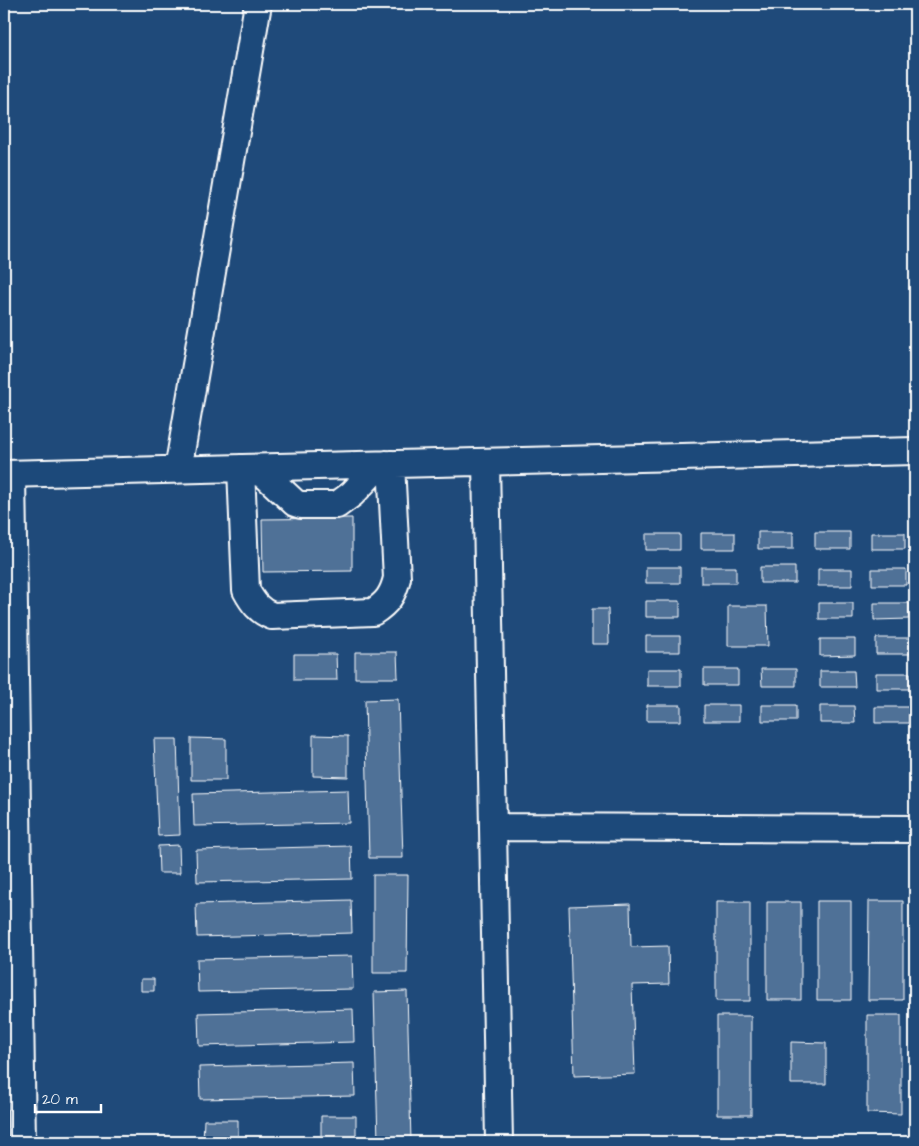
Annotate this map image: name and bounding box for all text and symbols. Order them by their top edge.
scale bar [35,1081,101,1113]
text: 20 m [42,1089,78,1110]

